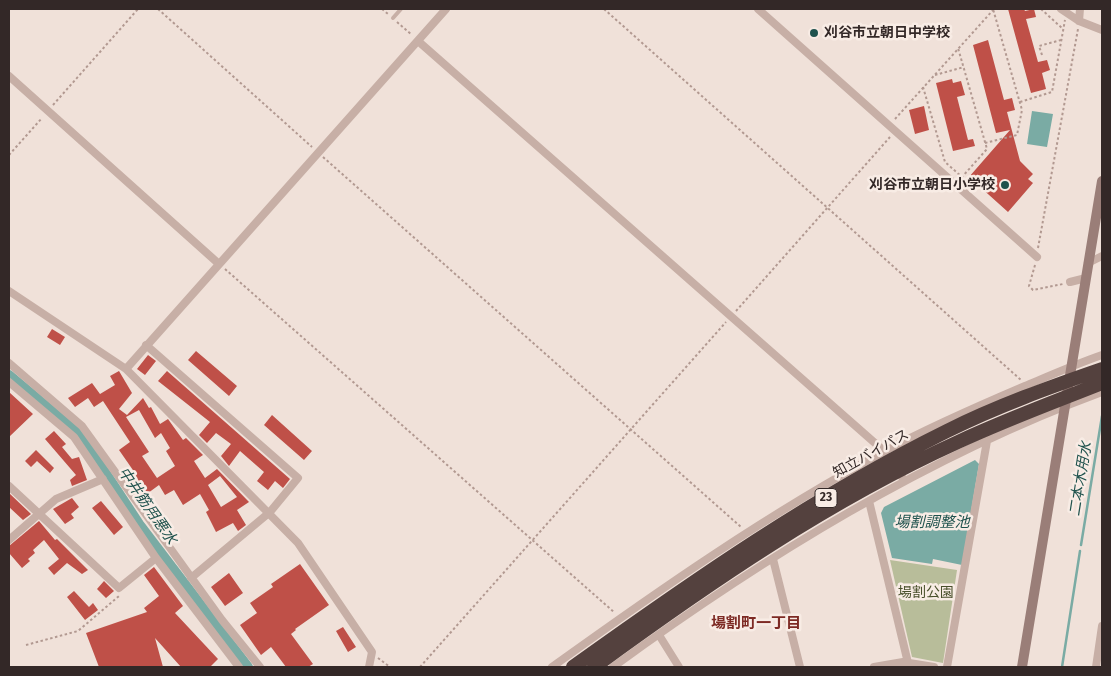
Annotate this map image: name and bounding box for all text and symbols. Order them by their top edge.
place label: 刈谷市立朝日中学校 [824,25,950,41]
marker: 刈谷市立朝日中学校 [808,27,820,39]
place label: 刈谷市立朝日小学校 [869,177,995,193]
marker: 刈谷市立朝日小学校 [999,179,1011,191]
street label: 知立バイパス [830,426,912,482]
water label: 二本木用水 [1066,441,1096,517]
water label: 中井筋用悪水 [114,464,180,548]
road number: 23 [815,488,837,508]
water label: 場割調整池 [895,514,969,532]
park label: 場割公園 [898,585,954,601]
district label: 場割町一丁目 [711,615,801,633]

